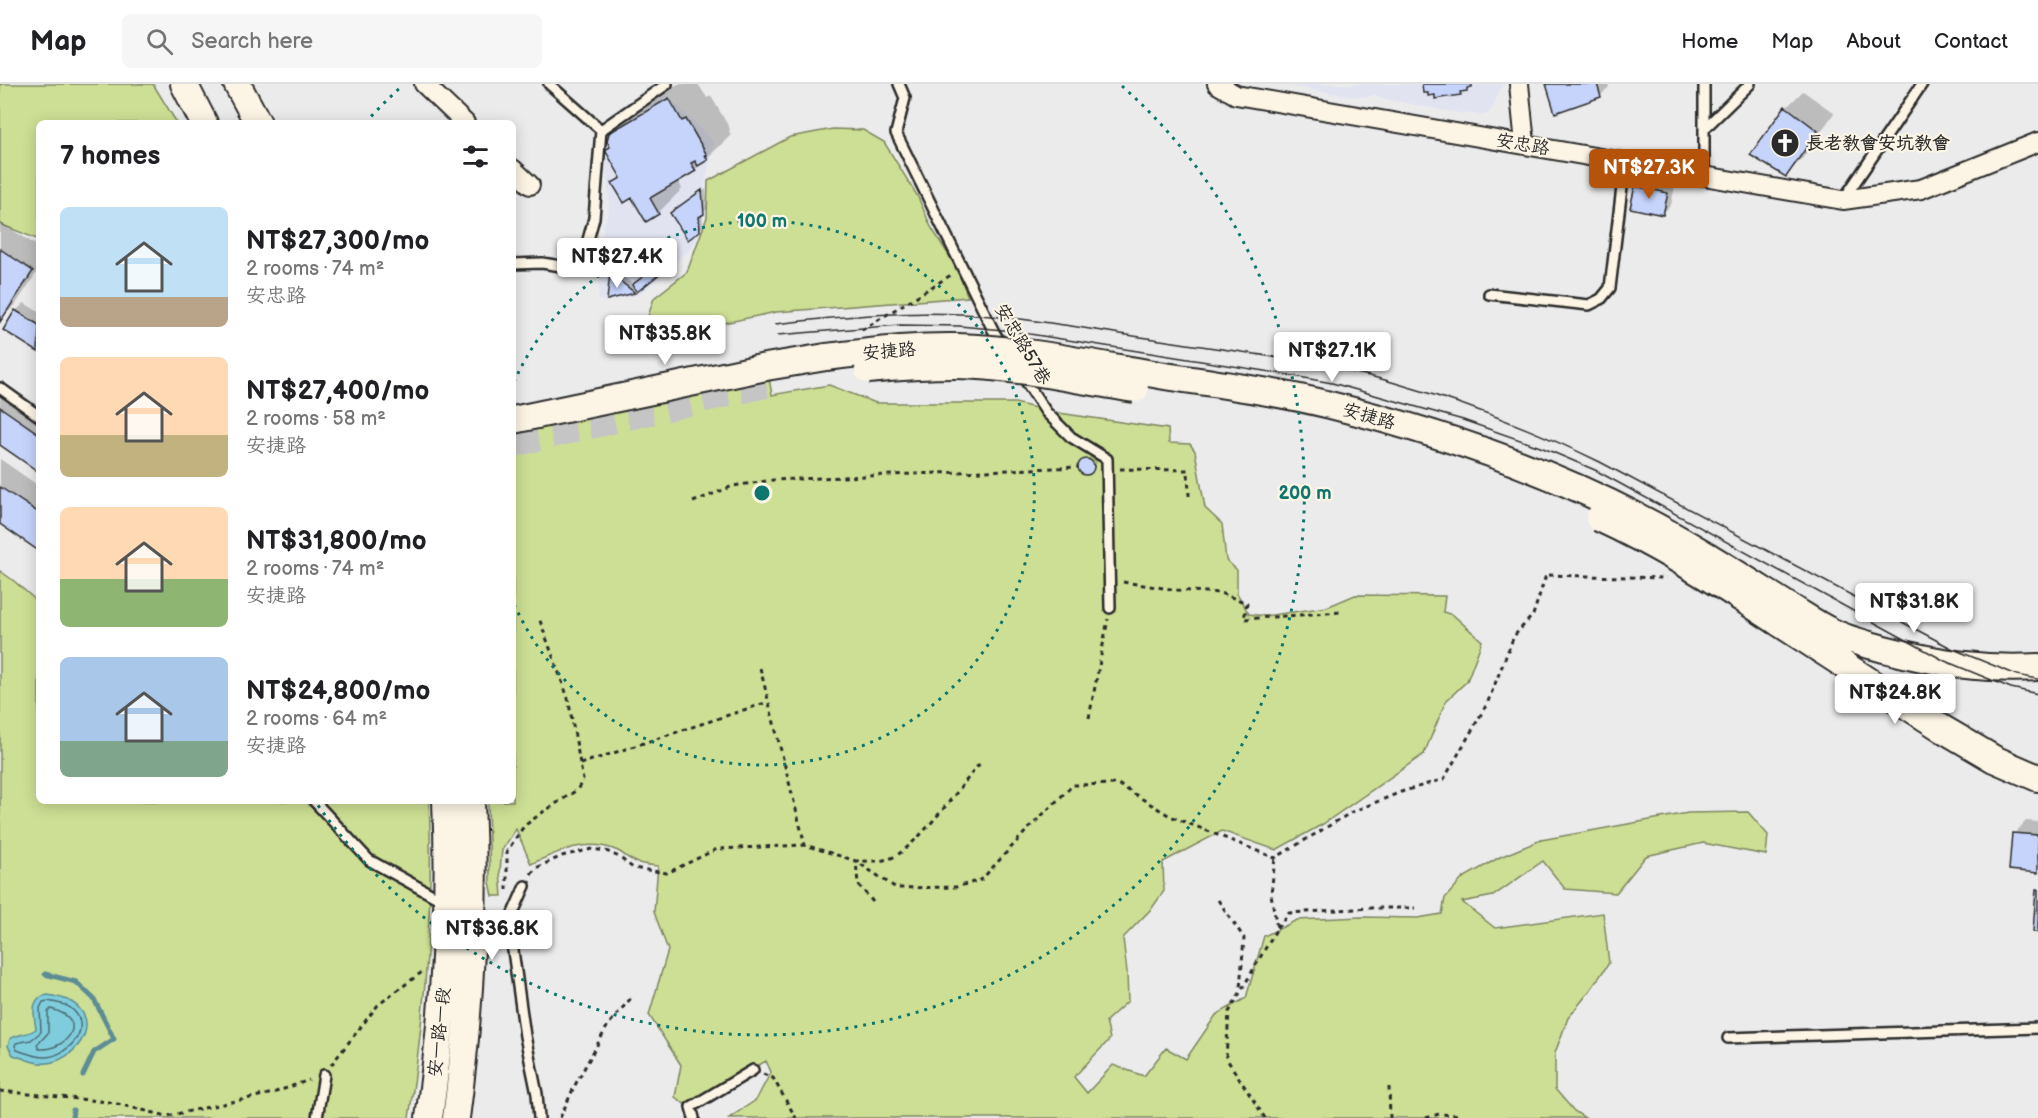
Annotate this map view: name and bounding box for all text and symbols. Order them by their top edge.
search box [122,14,542,68]
text: Map [30,25,86,58]
icon: search [143,25,176,58]
text: Search here [191,28,313,55]
text: Home [1681,29,1738,54]
text: Map [1771,29,1813,54]
text: About [1846,29,1901,54]
text: Contact [1934,29,2008,54]
church icon: 長老教會安坑教會 [1769,127,1801,159]
street label: 安忠路 [1495,129,1551,160]
place label: 長老教會安坑教會 [1806,133,1950,154]
icon: filters [459,140,492,173]
text: 7 homes [60,141,160,172]
pin: NT$27.3K [1587,149,1711,200]
text: NT$27.3K [1603,156,1695,180]
text: 100 m [737,211,787,232]
text: NT$27,300/mo [246,226,429,257]
icon: home [108,231,180,303]
pin: NT$27.4K [555,238,679,289]
text: NT$27.4K [571,245,663,269]
text: 2 rooms · 74 m² [246,257,384,281]
text: 安忠路 [246,284,306,308]
street label: 安忠路57巷 [990,300,1055,389]
pin: NT$35.8K [603,315,727,366]
text: NT$35.8K [619,322,711,346]
pin: NT$27.1K [1270,332,1394,383]
street label: 安捷路 [861,339,917,364]
text: NT$27.1K [1288,339,1376,363]
text: NT$27,400/mo [246,376,429,407]
icon: home [108,381,180,453]
street label: 安捷路 [1340,399,1398,434]
text: 2 rooms · 58 m² [246,407,386,431]
text: 安捷路 [246,434,306,458]
centre of rings [752,483,772,503]
text: 200 m [1278,483,1332,504]
text: NT$31,800/mo [246,526,427,557]
icon: home [108,531,180,603]
text: 2 rooms · 74 m² [246,557,384,581]
pin: NT$31.8K [1852,583,1976,634]
text: 安捷路 [246,584,306,608]
text: NT$31.8K [1869,590,1959,614]
pin: NT$24.8K [1833,674,1957,725]
text: NT$24,800/mo [246,676,430,707]
icon: home [108,681,180,753]
text: NT$24.8K [1849,681,1941,705]
text: 2 rooms · 64 m² [246,707,387,731]
text: 安捷路 [246,734,306,758]
pin: NT$36.8K [430,910,554,961]
text: NT$36.8K [445,917,539,941]
street label: 安一路一段 [424,986,455,1078]

